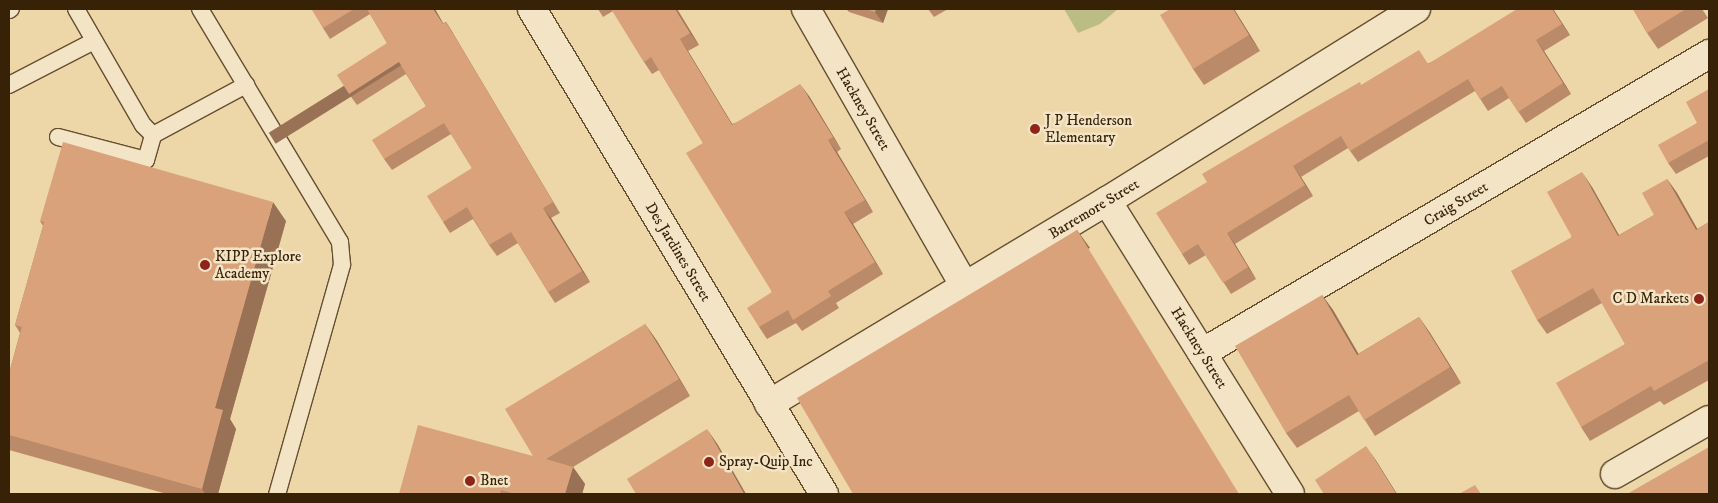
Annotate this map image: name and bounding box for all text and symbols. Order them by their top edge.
street label: Hackney Street [832,64,894,154]
place label: J P Henderson Elementary [1045,111,1132,146]
marker: J P Henderson Elementary [1029,123,1041,135]
street label: Barremore Street [1046,175,1142,243]
street label: Craig Street [1421,178,1491,230]
street label: Des Jardines Street [641,199,715,305]
place label: KIPP Explore Academy [215,247,301,282]
marker: KIPP Explore Academy [199,259,211,271]
place label: C D Markets [1612,290,1689,308]
marker: C D Markets [1693,293,1705,305]
street label: Hackney Street [1167,304,1231,392]
place label: Spray-Quip Inc [719,453,813,471]
marker: Spray-Quip Inc [703,456,715,468]
place label: Bnet [480,472,508,490]
marker: Bnet [464,475,476,487]

